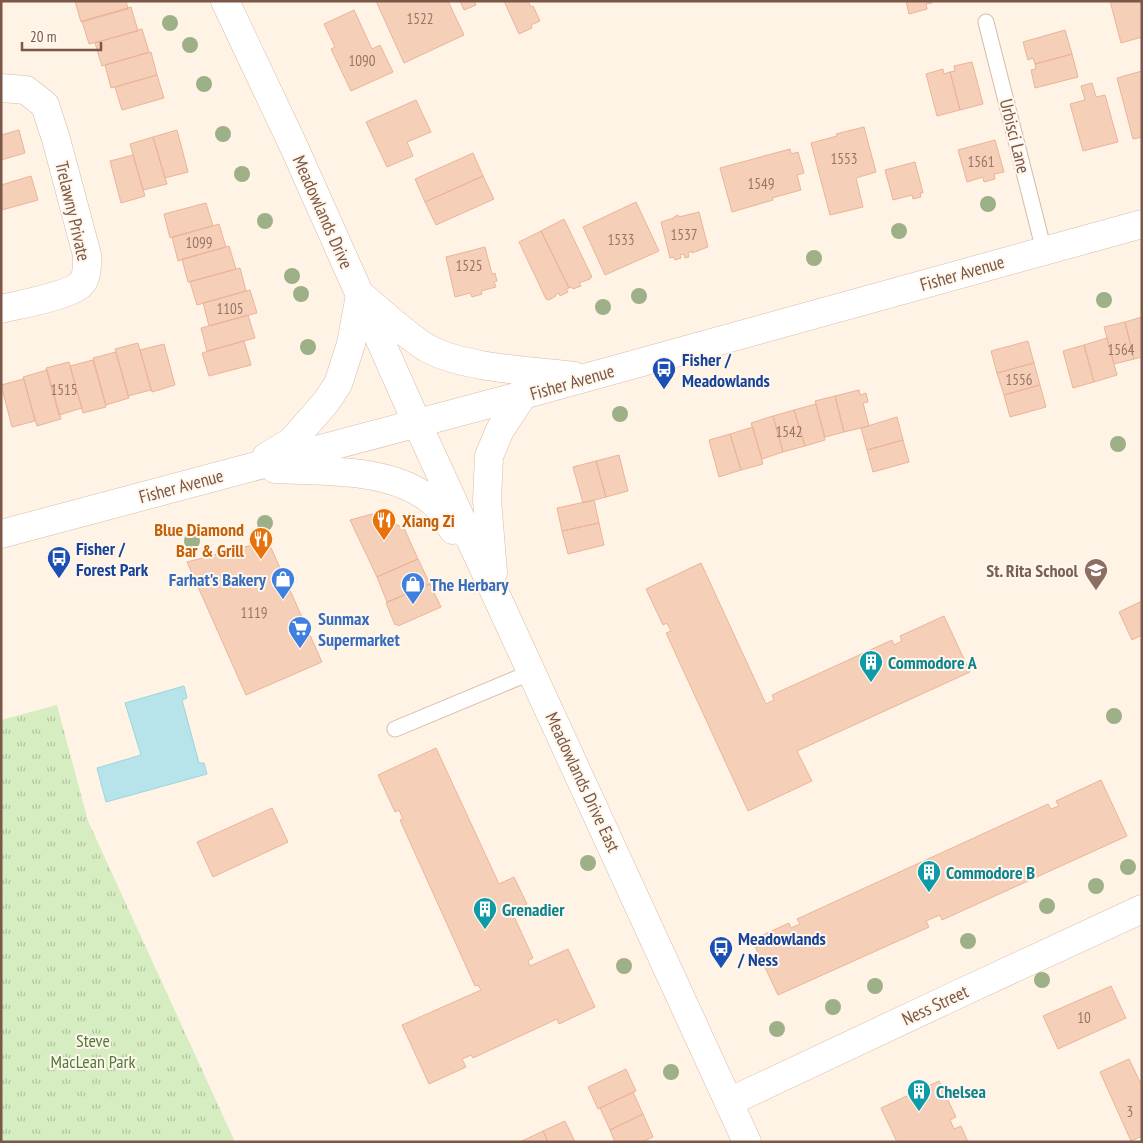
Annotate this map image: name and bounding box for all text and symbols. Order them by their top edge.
house number: 1522 [406,9,434,28]
scale bar [22,20,101,52]
text: 20 m [30,27,56,46]
house number: 1090 [348,51,376,70]
street label: Urbisci Lane [995,96,1035,176]
house number: 1553 [830,149,858,168]
street label: Meadowlands Drive [288,152,358,272]
house number: 1561 [967,152,995,171]
street label: Trelawny Private [50,159,96,263]
house number: 1549 [747,174,775,193]
house number: 1537 [670,225,698,244]
house number: 1533 [607,230,635,249]
house number: 1099 [185,233,213,252]
street label: Fisher Avenue [917,250,1007,296]
house number: 1525 [455,256,483,275]
house number: 1105 [216,299,244,318]
house number: 1564 [1107,340,1135,359]
place label: Fisher / Meadowlands [682,348,770,392]
bus stop icon: Fisher / Meadowlands [651,356,677,390]
street label: Fisher Avenue [527,359,617,405]
house number: 1556 [1005,370,1033,389]
house number: 1515 [50,380,78,399]
house number: 1542 [775,422,803,441]
street label: Fisher Avenue [136,464,226,508]
restaurant icon: Xiang Zi [371,507,397,541]
place label: Xiang Zi [402,509,455,532]
place label: Blue Diamond Bar & Grill [154,518,245,562]
restaurant icon: Blue Diamond Bar & Grill [248,526,274,560]
place label: Fisher / Forest Park [76,537,149,581]
bus stop icon: Fisher / Forest Park [46,545,72,579]
school or university icon: St. Rita School [1083,557,1109,591]
place label: St. Rita School [986,559,1079,582]
shop icon: Farhat's Bakery [270,566,296,600]
place label: Farhat's Bakery [169,568,267,591]
shop icon: The Herbary [400,571,426,605]
place label: The Herbary [430,573,509,596]
house number: 1119 [240,603,268,622]
place label: Sunmax Supermarket [318,607,401,651]
supermarket icon: Sunmax Supermarket [287,615,313,649]
building icon: Commodore A [858,649,884,683]
place label: Commodore A [888,651,978,674]
street label: Meadowlands Drive East [541,708,625,856]
building icon: Commodore B [916,859,942,893]
place label: Commodore B [946,861,1035,884]
building icon: Grenadier [472,896,498,930]
place label: Grenadier [502,898,565,921]
place label: Meadowlands / Ness [737,927,826,971]
bus stop icon: Meadowlands / Ness [708,935,734,969]
street label: Ness Street [898,980,972,1030]
house number: 10 [1077,1008,1091,1027]
park label: Steve MacLean Park [51,1029,135,1073]
building icon: Chelsea [906,1078,932,1112]
place label: Chelsea [936,1080,986,1103]
house number: 3 [1127,1102,1133,1121]

